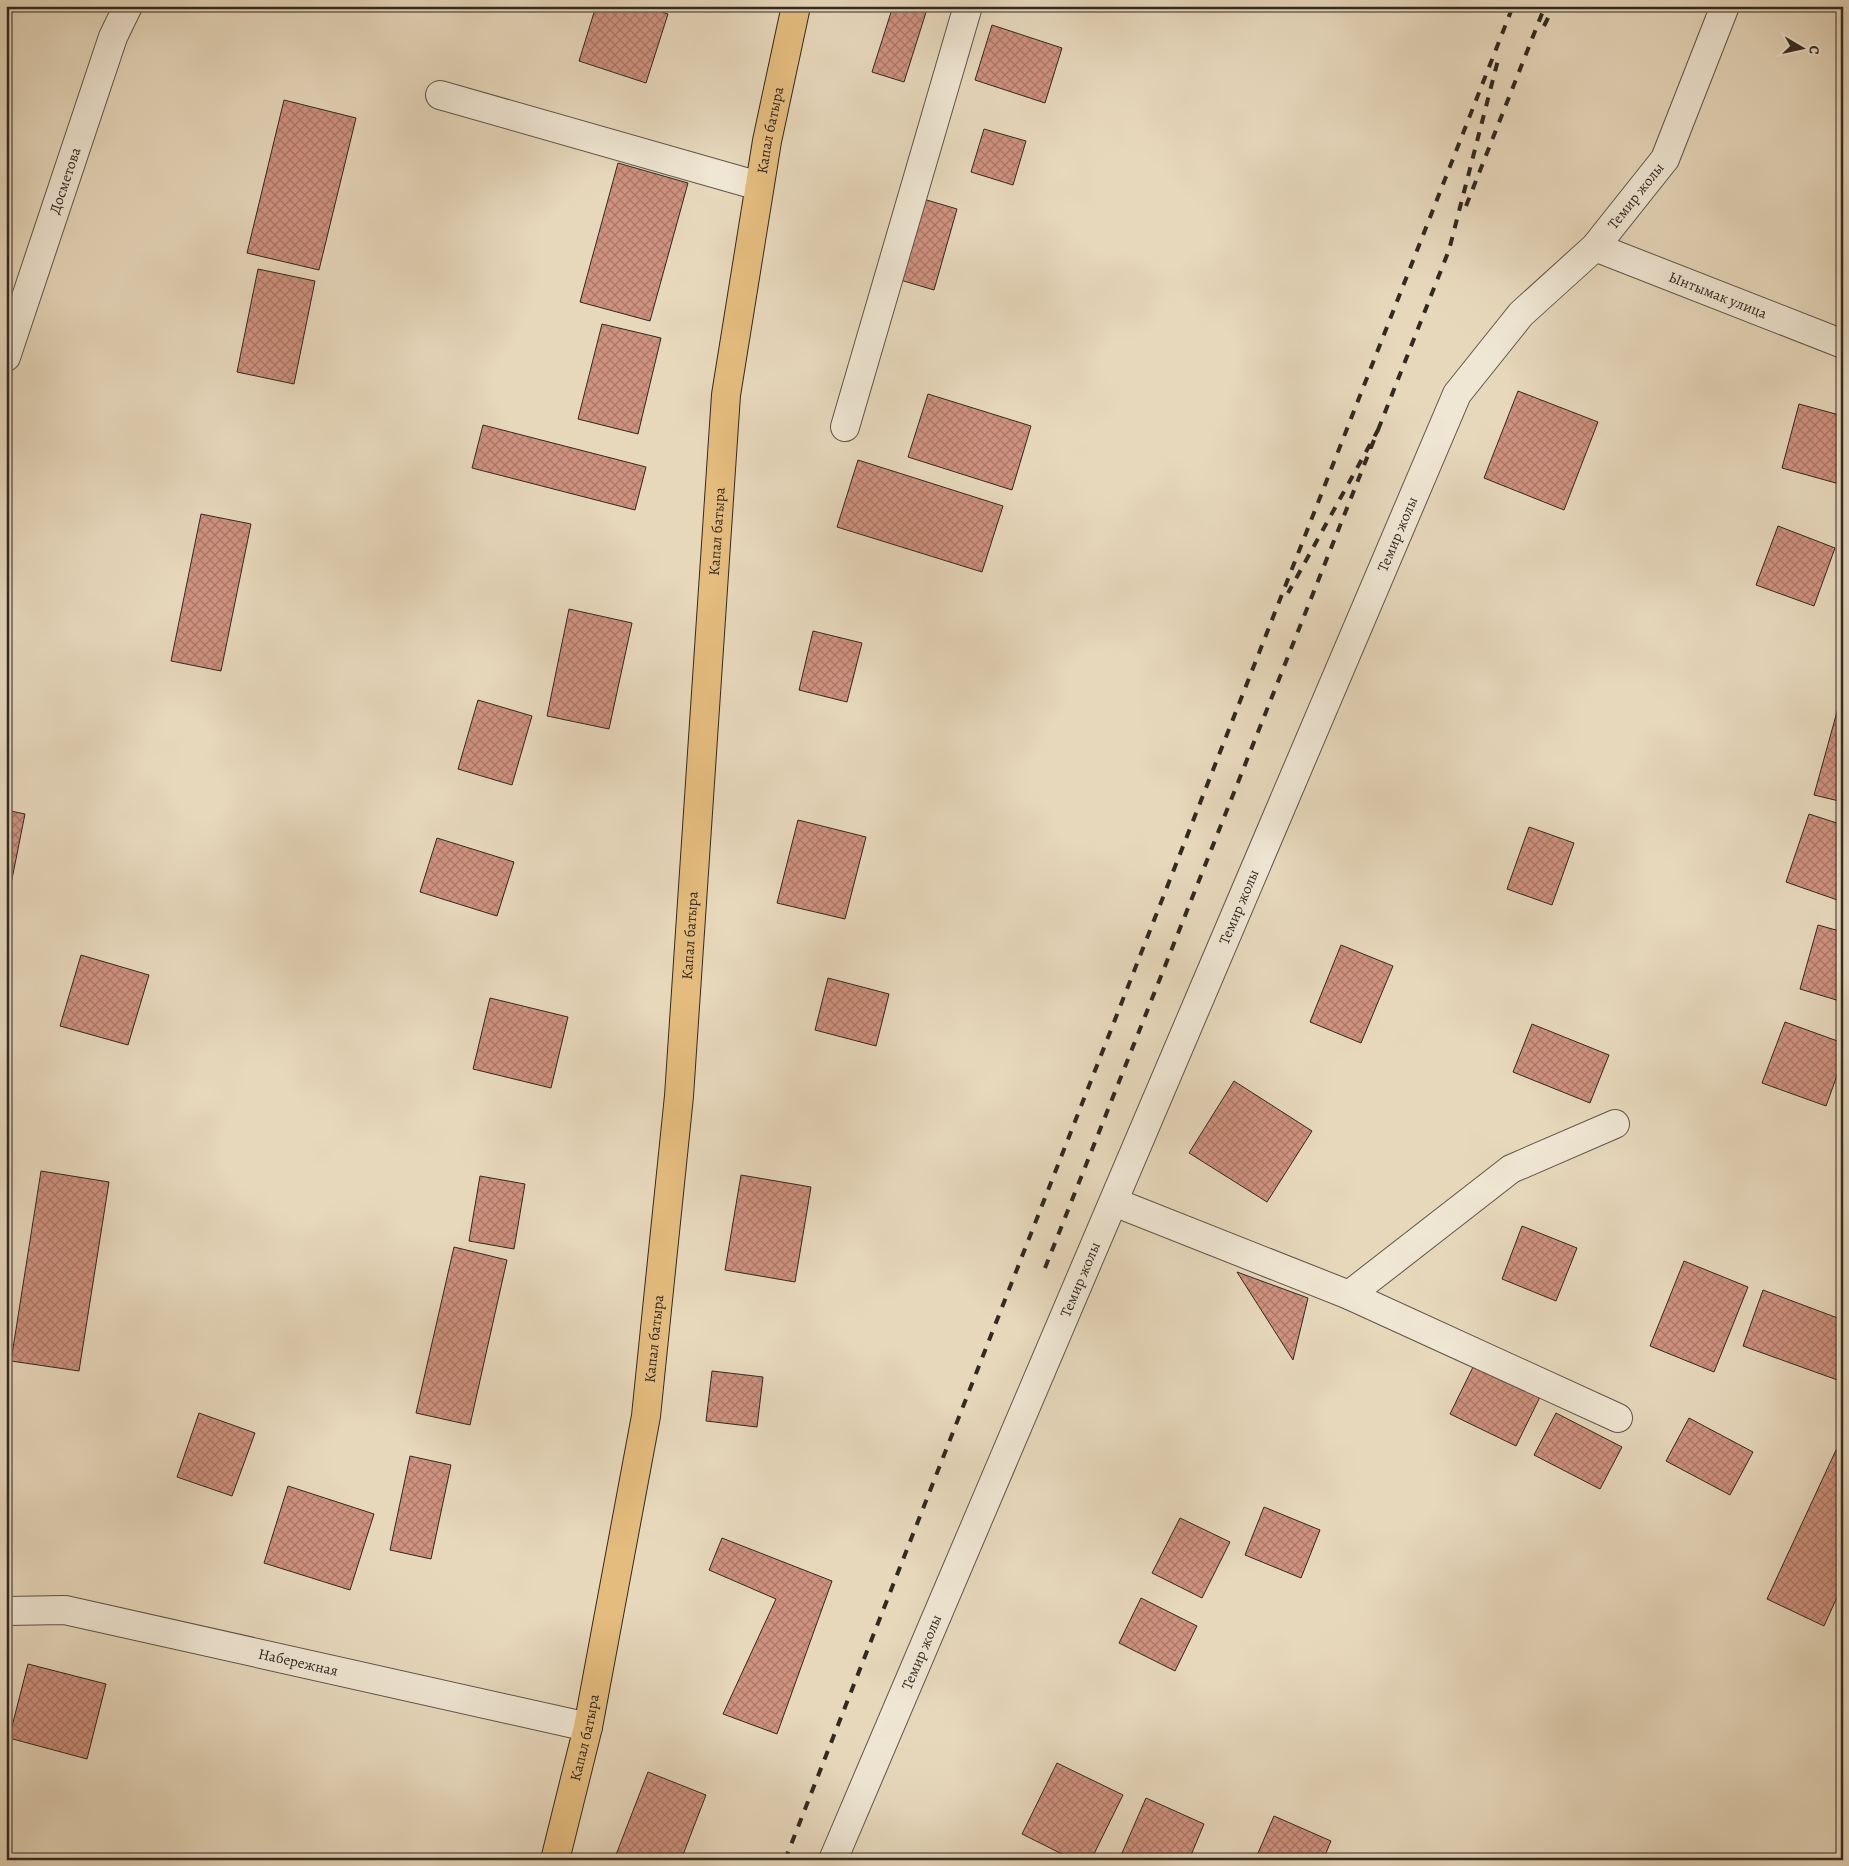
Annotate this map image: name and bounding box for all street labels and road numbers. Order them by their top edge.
street label: Капал батыра [752,85,788,175]
street label: Досметова [45,145,85,216]
street label: Темир жолы [1603,158,1668,233]
street label: Ынтымак улица [1666,267,1770,323]
street label: Капал батыра [704,486,730,576]
street label: Темир жолы [1373,493,1422,575]
street label: Темир жолы [1214,866,1264,947]
street label: Капал батыра [677,891,703,980]
street label: Темир жолы [1055,1239,1105,1320]
street label: Капал батыра [639,1294,668,1384]
street label: Темир жолы [897,1611,946,1693]
street label: Набережная [256,1644,340,1681]
street label: Капал батыра [565,1692,604,1783]

